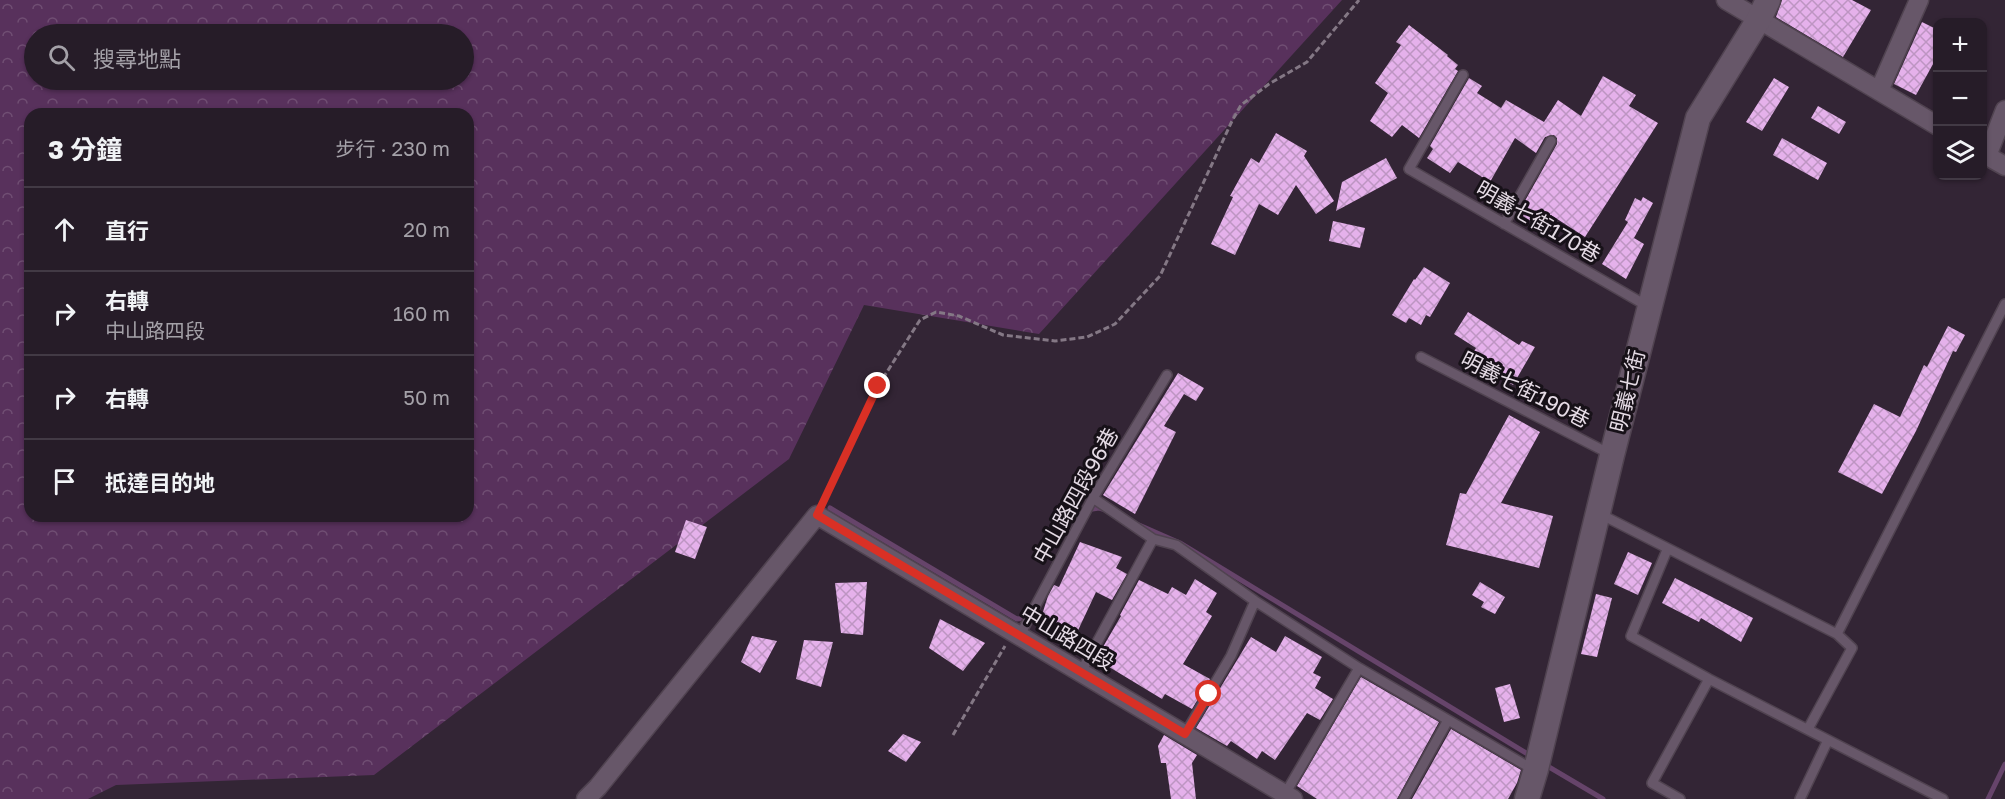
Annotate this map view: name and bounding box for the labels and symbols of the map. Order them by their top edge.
street label: 明義七街170巷 [1472,175,1605,267]
street label: 明義七街190巷 [1457,346,1594,433]
street label: 明義七街 [1604,347,1650,435]
route end [864,372,890,398]
street label: 中山路四段96巷 [1027,423,1123,568]
street label: 中山路四段 [1016,599,1119,675]
route start [1195,680,1221,706]

